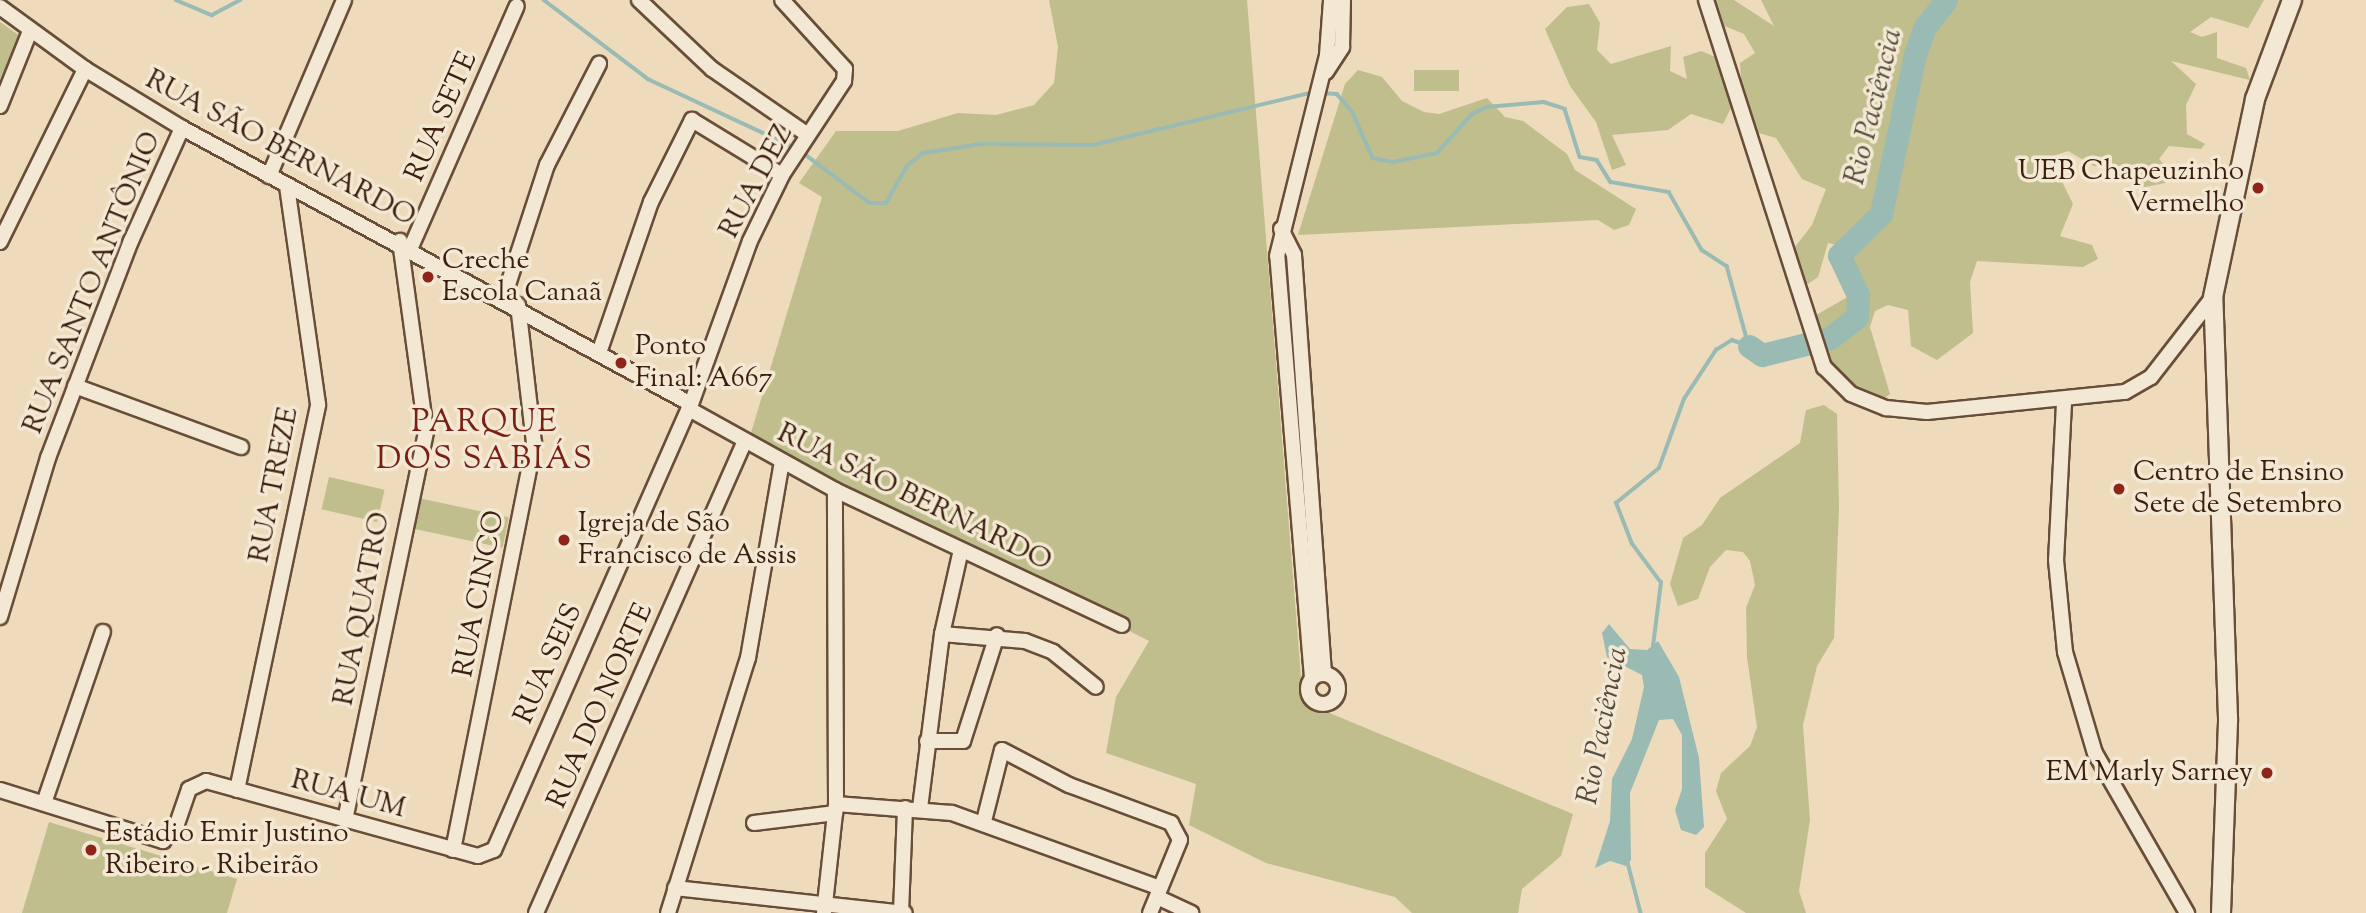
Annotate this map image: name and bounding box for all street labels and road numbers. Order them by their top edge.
street label: RUA SETE [398,47,486,187]
street label: RUA SÃO BERNARDO [139,64,421,234]
street label: RUA DEZ [713,120,801,244]
street label: RUA SANTO ANTÔNIO [17,127,169,439]
street label: RUA TREZE [243,404,307,566]
street label: RUA SÃO BERNARDO [771,417,1057,579]
street label: RUA CINCO [447,508,513,680]
street label: RUA QUATRO [328,510,398,708]
street label: RUA DO NORTE [541,598,661,814]
street label: RUA SEIS [508,599,590,729]
street label: RUA UM [287,764,409,826]

